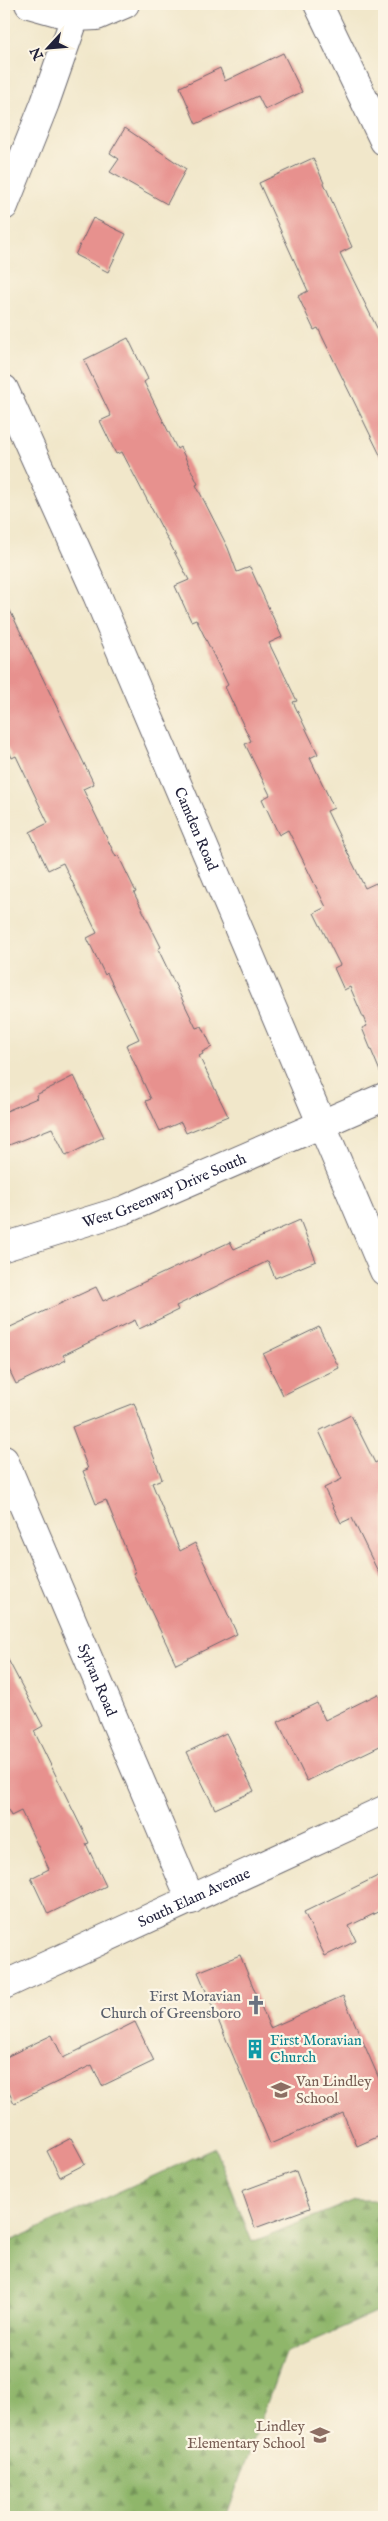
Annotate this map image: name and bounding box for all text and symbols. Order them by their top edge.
north arrow [22,22,72,72]
text: N [26,44,48,64]
street label: Camden Road [170,784,222,875]
street label: West Greenway Drive South [80,1149,249,1232]
street label: Sylvan Road [73,1641,121,1720]
street label: South Elam Avenue [135,1864,253,1932]
place label: First Moravian Church of Greensboro [101,1987,241,2023]
church icon: First Moravian Church of Greensboro [245,1994,267,2016]
place label: First Moravian Church [270,2031,362,2067]
building icon: First Moravian Church [244,2038,266,2060]
place label: Van Lindley School [295,2072,372,2108]
school or university icon: Van Lindley School [270,2079,292,2101]
place label: Lindley Elementary School [187,2417,306,2453]
school or university icon: Lindley Elementary School [309,2424,331,2446]

